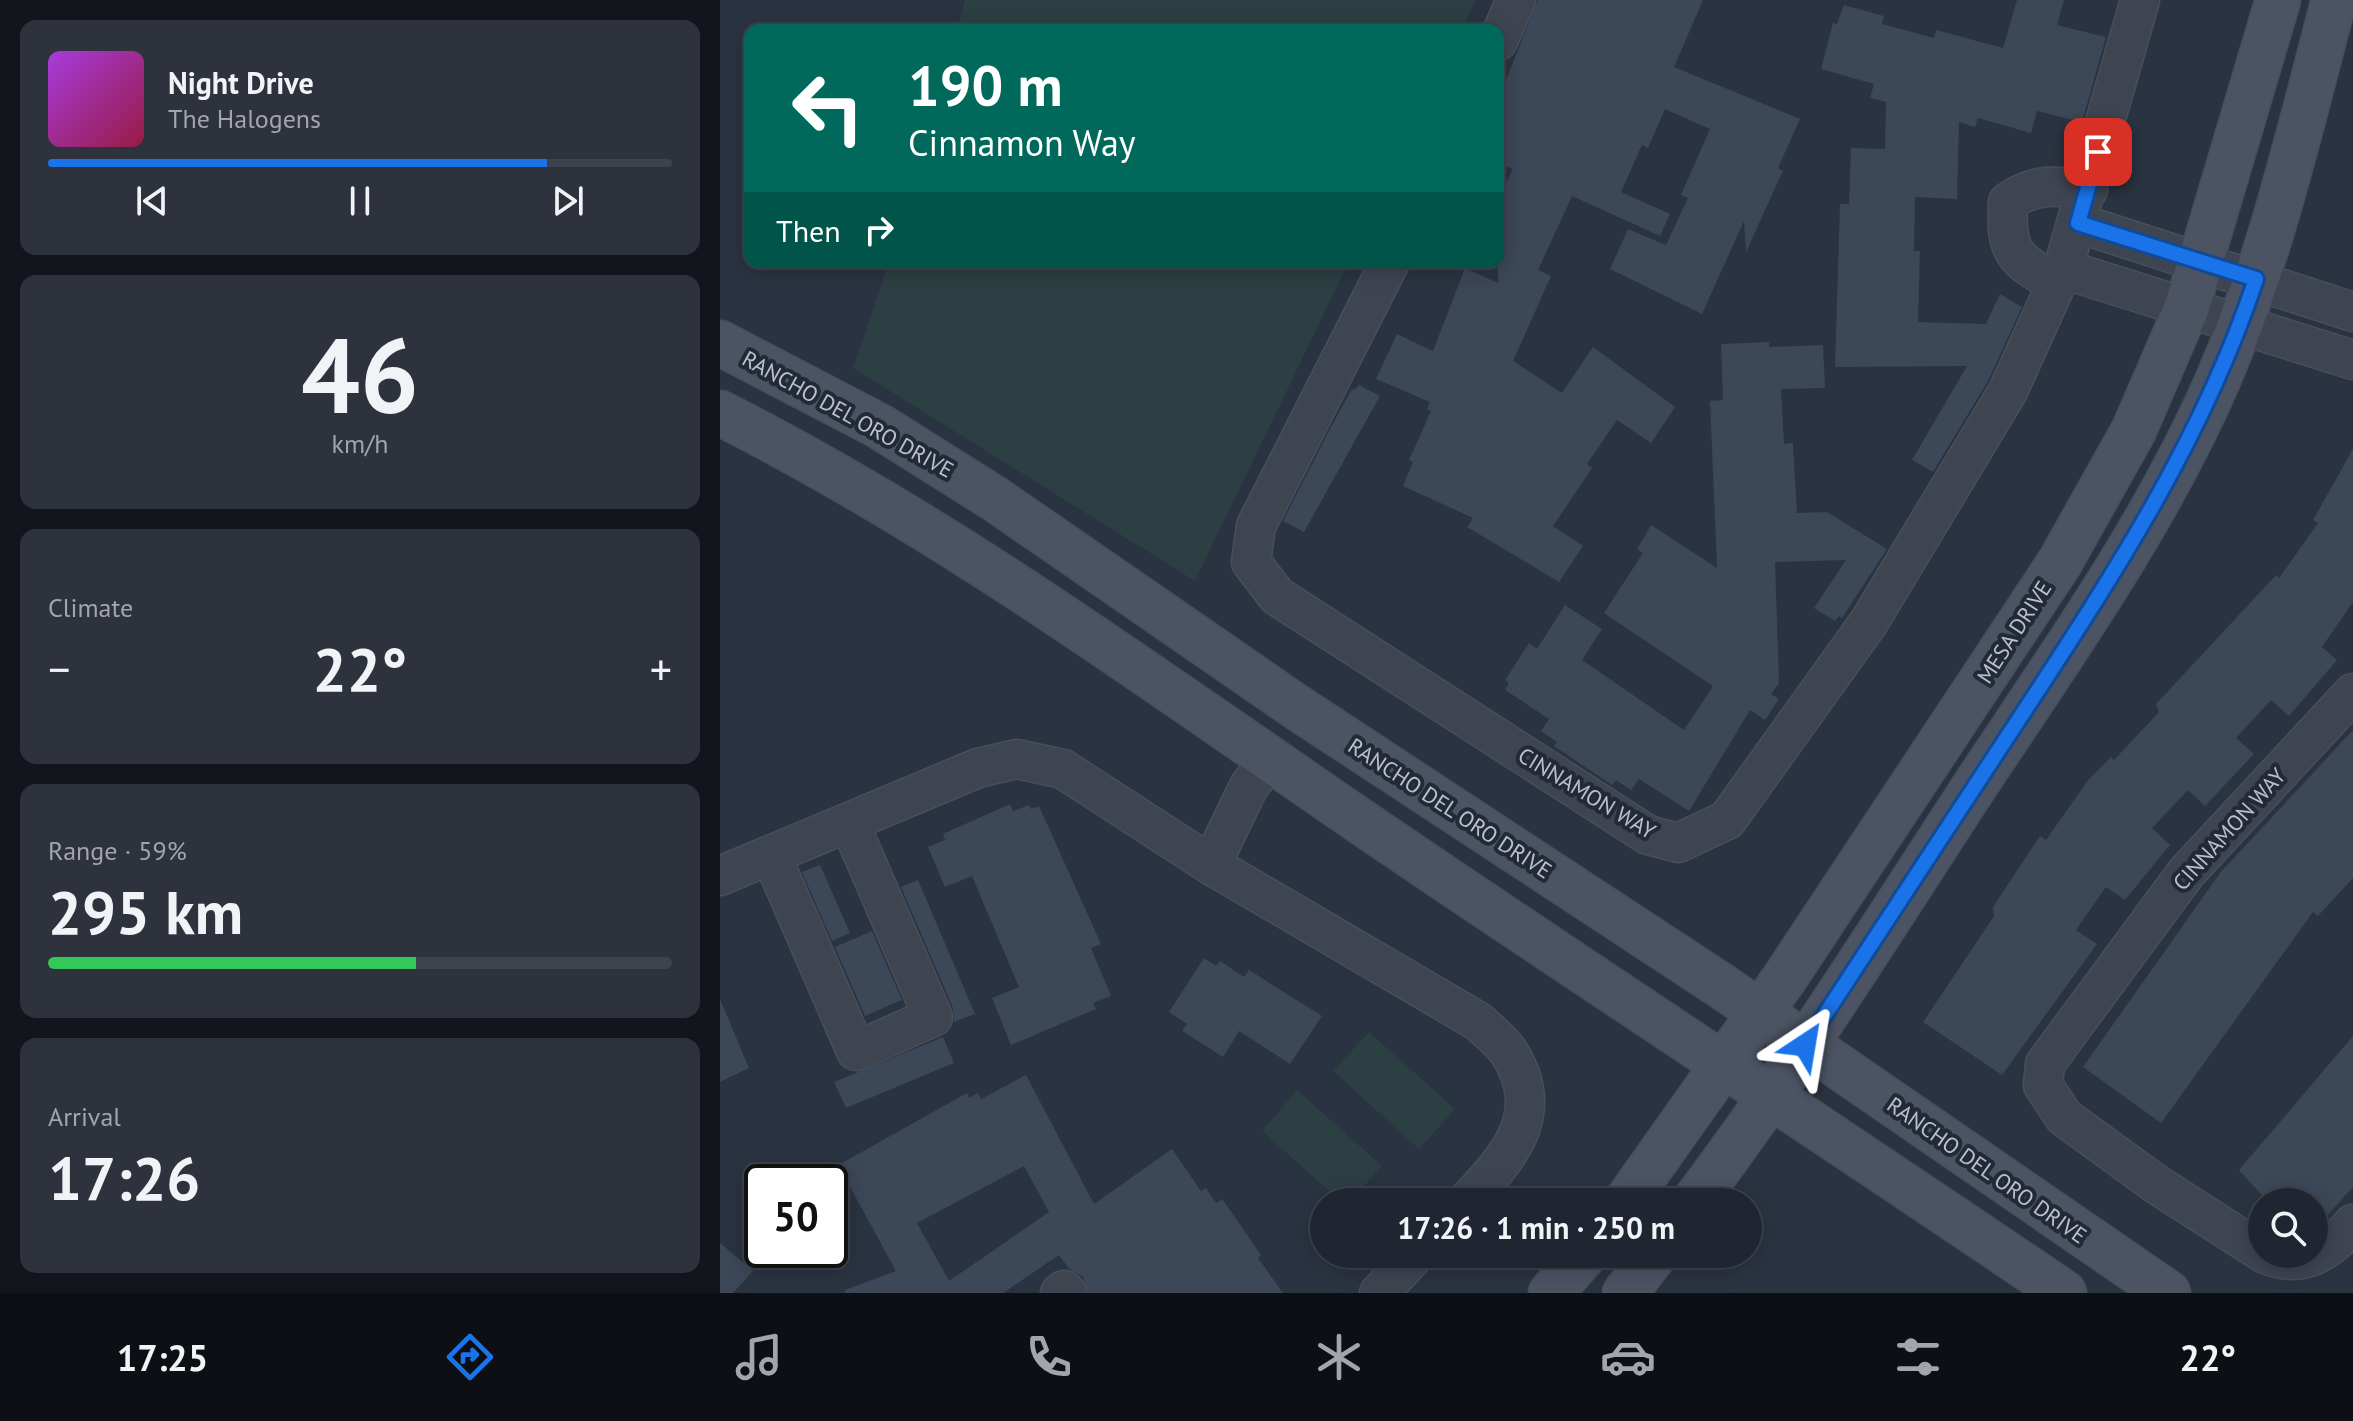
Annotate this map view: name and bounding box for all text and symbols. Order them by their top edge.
text: 190 m [908,49,1063,121]
icon: left [776,56,880,160]
text: Night Drive [168,63,314,102]
text: The Halogens [168,102,321,135]
pin [2064,118,2132,186]
text: Cinnamon Way [908,119,1136,166]
icon: arrive [2076,130,2120,174]
icon: previous [130,179,174,223]
icon: pause [338,179,382,223]
icon: next [546,179,590,223]
icon: right [857,208,901,252]
text: Then [776,211,841,250]
text: 46 [301,307,419,442]
street label: RANCHO DEL ORO DRIVE [737,344,959,484]
text: km/h [332,427,389,460]
street label: MESA DRIVE [1970,575,2058,689]
text: Climate [48,591,133,624]
text: 22° [313,630,407,708]
text: − [48,640,70,697]
text: + [650,640,672,697]
street label: RANCHO DEL ORO DRIVE [1343,732,1557,884]
street label: CINNAMON WAY [1513,741,1661,845]
street label: CINNAMON WAY [2167,761,2292,896]
text: Range · 59% [48,834,187,867]
text: 295 km [48,873,243,951]
position arrow [1763,1003,1847,1087]
street label: RANCHO DEL ORO DRIVE [1882,1090,2092,1250]
text: Arrival [48,1100,121,1133]
text: 17:26 [48,1139,200,1217]
speed limit sign: 50 [744,1164,848,1268]
map controls [2248,1188,2328,1268]
button: search [2248,1188,2328,1268]
text: 17:26 · 1 min · 250 m [1397,1208,1675,1247]
icon: directions [442,1329,498,1385]
icon: music [731,1329,787,1385]
icon: phone [1021,1329,1077,1385]
icon: climate [1311,1329,1367,1385]
icon: car [1600,1329,1656,1385]
icon: filters [1890,1329,1946,1385]
text: 17:25 [117,1334,208,1381]
text: 22° [2180,1334,2236,1381]

